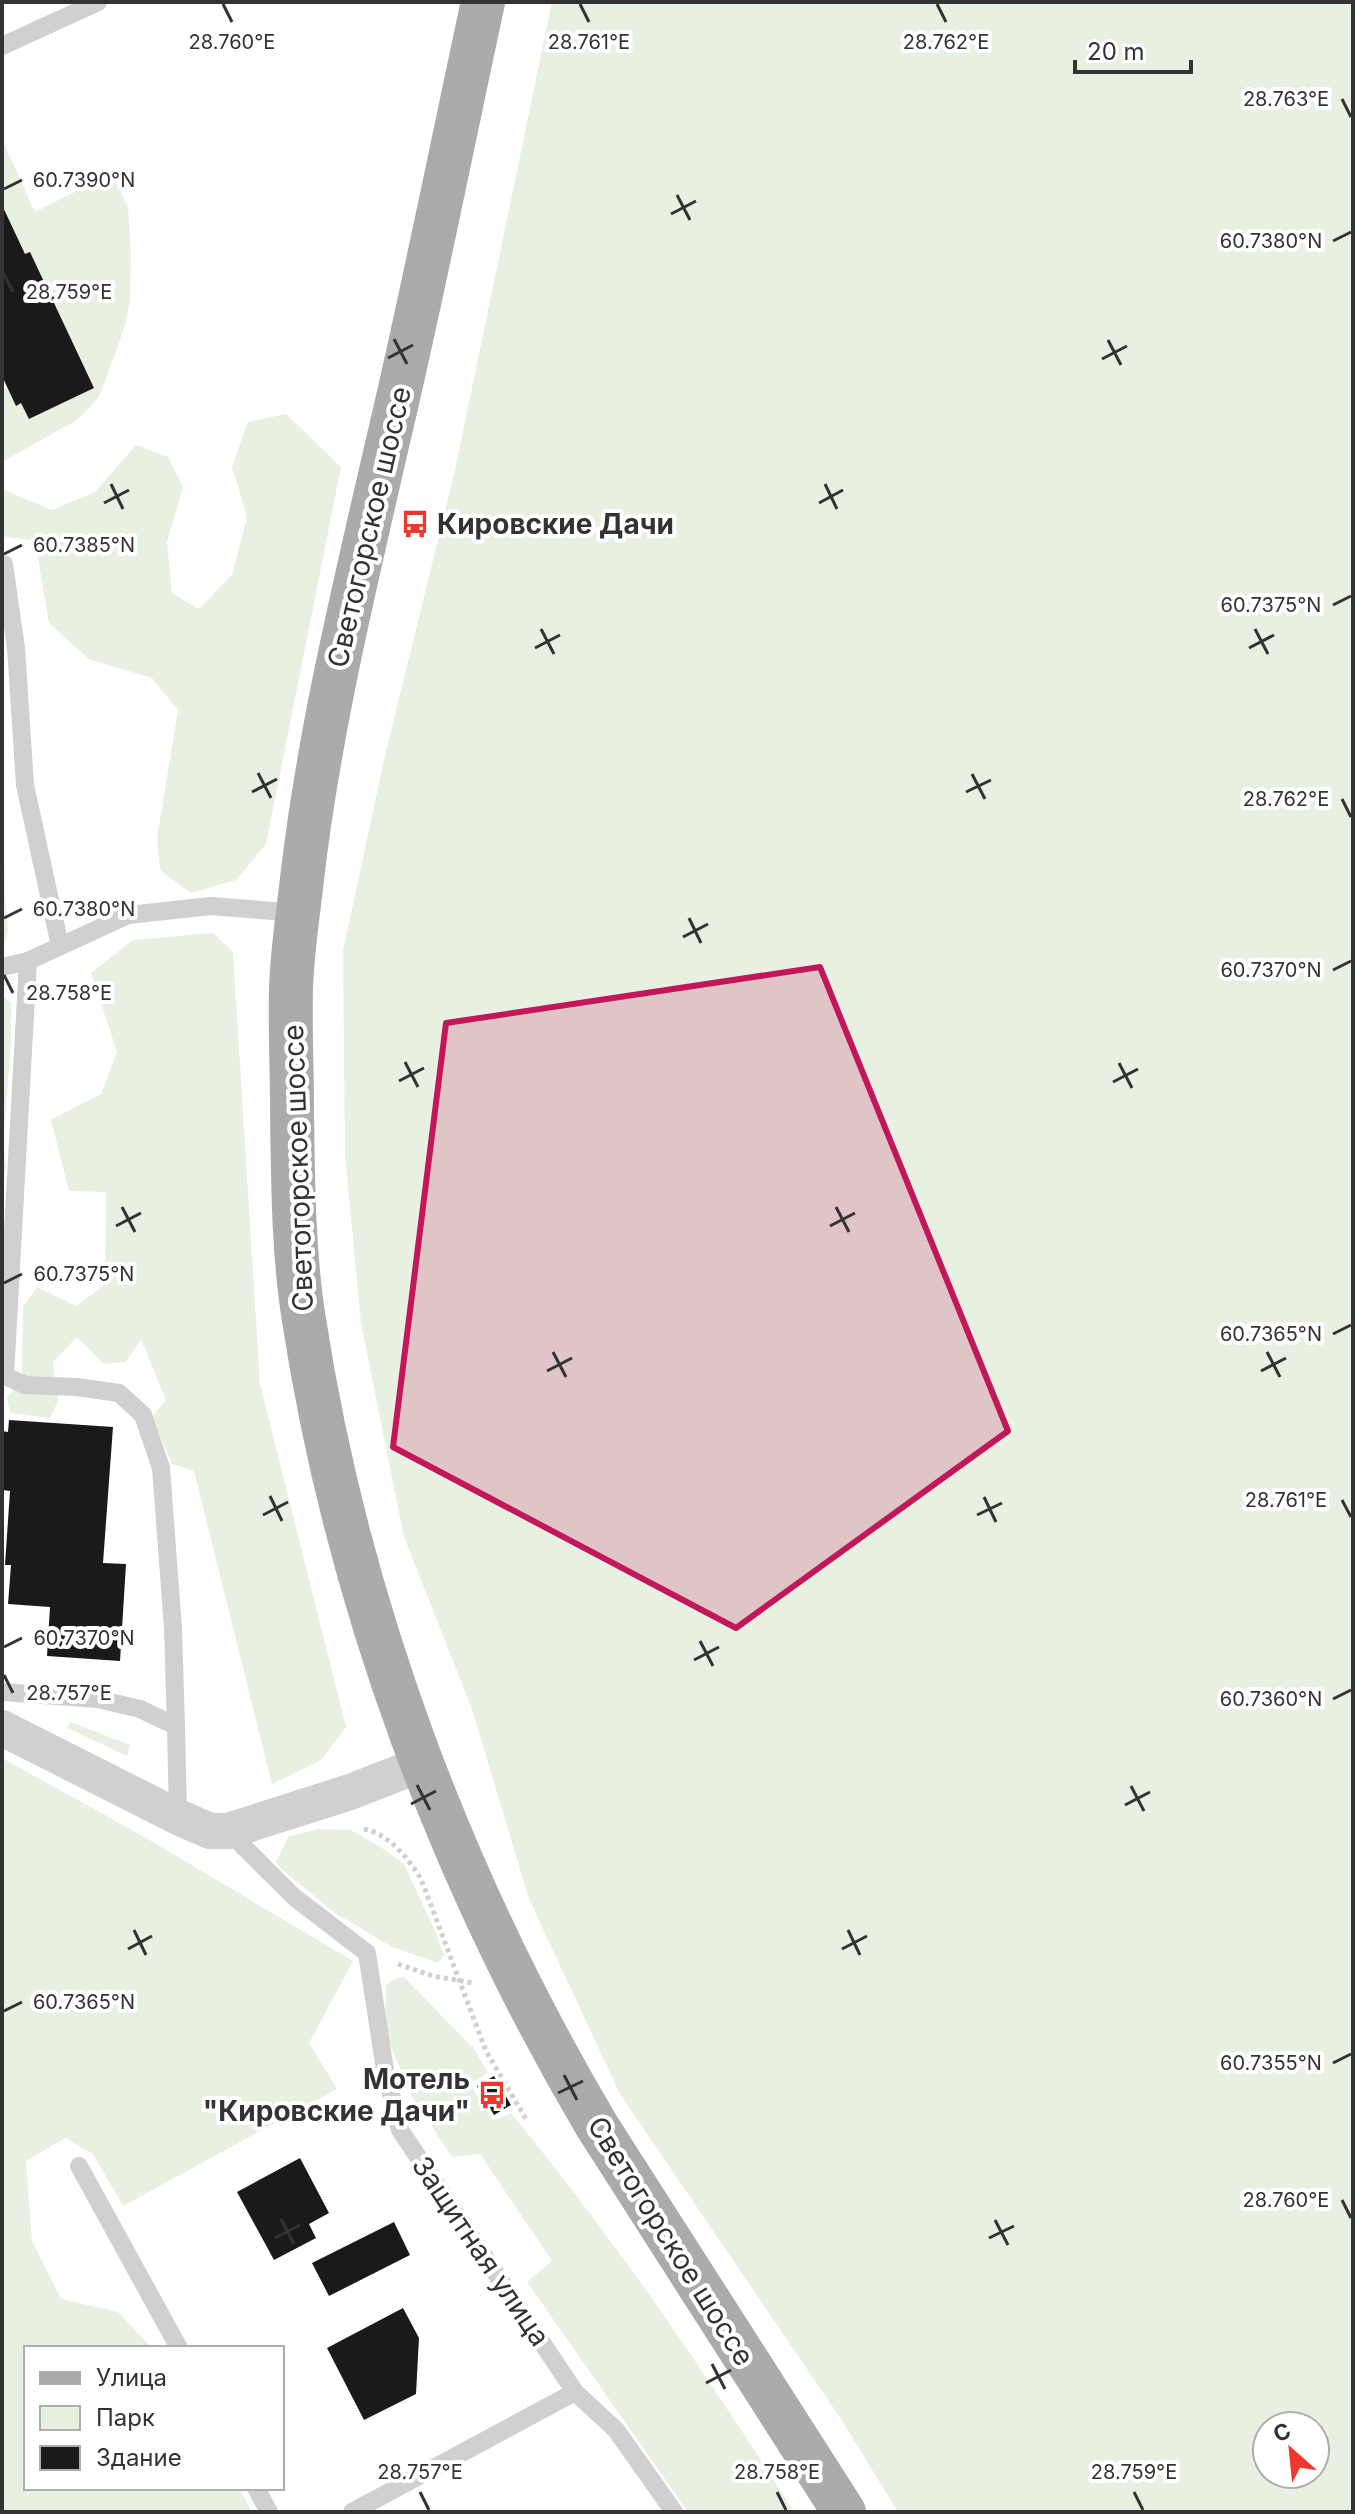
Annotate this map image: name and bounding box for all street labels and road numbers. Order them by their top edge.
street label: Светогорское шоссе [320,383,418,671]
street label: Светогорское шоссе [276,1024,320,1312]
street label: Светогорское шоссе [580,2110,762,2372]
street label: Защитная улица [405,2150,557,2352]

